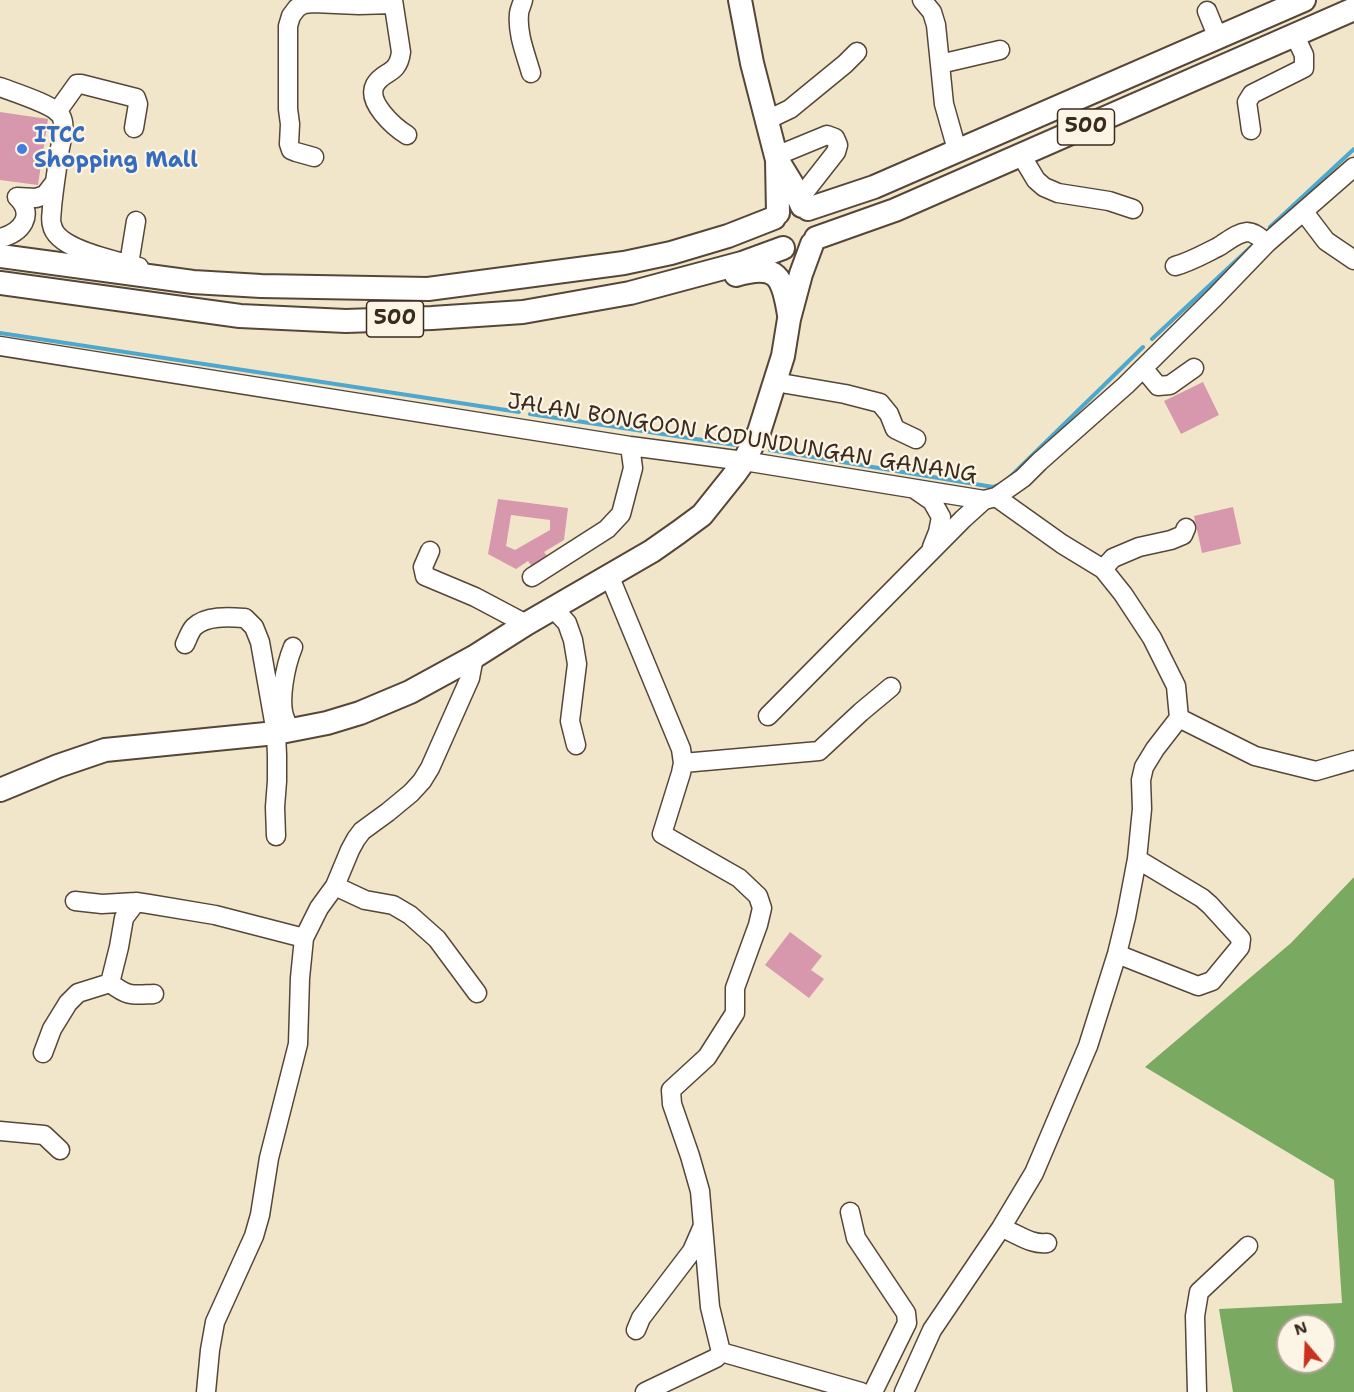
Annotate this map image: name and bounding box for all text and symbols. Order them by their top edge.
road number: 500 [1058,109,1114,145]
place label: ITCC Shopping Mall [34,123,198,174]
marker: ITCC Shopping Mall [15,142,29,156]
road number: 500 [366,301,424,337]
street label: JALAN BONGOON KODUNDUNGAN GANANG [505,389,979,489]
north arrow [1276,1314,1336,1374]
text: N [1291,1316,1310,1340]

